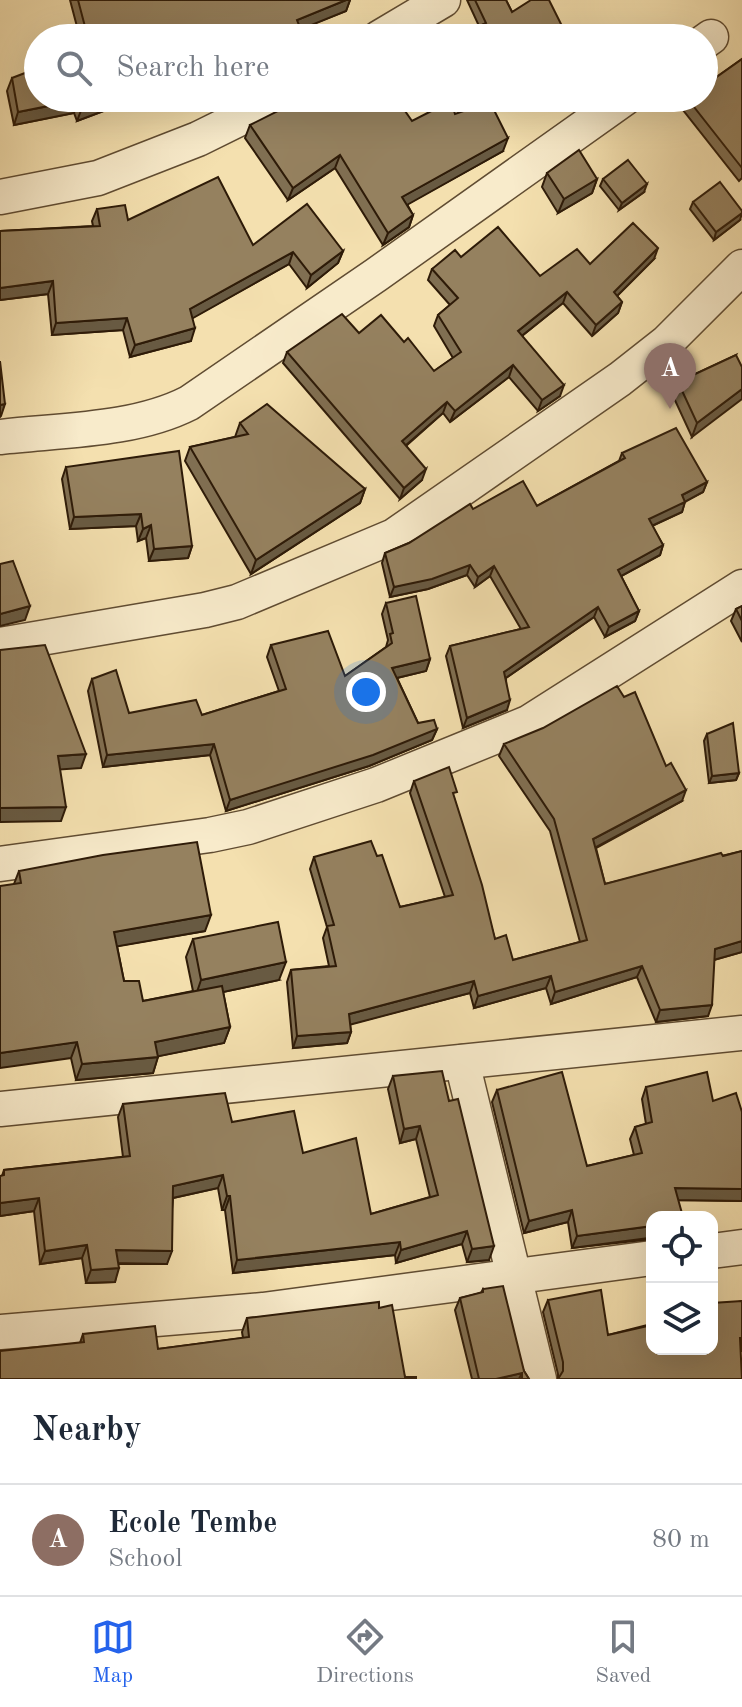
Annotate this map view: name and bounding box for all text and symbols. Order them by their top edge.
search box [24,24,718,112]
icon: search [52,46,96,90]
text: Search here [116,53,270,83]
pin: A [644,343,696,409]
your location [346,672,386,712]
map controls [646,1211,718,1355]
button: locate [646,1211,718,1283]
button: layers [646,1283,718,1355]
text: Nearby [32,1414,142,1448]
text: Ecole Tembe [108,1509,277,1539]
text: A [48,1527,68,1553]
text: 80 m [652,1527,710,1553]
text: School [108,1546,182,1572]
tab: Map [91,1615,135,1690]
tab: Directions [316,1615,414,1690]
tab: Saved [595,1615,651,1690]

